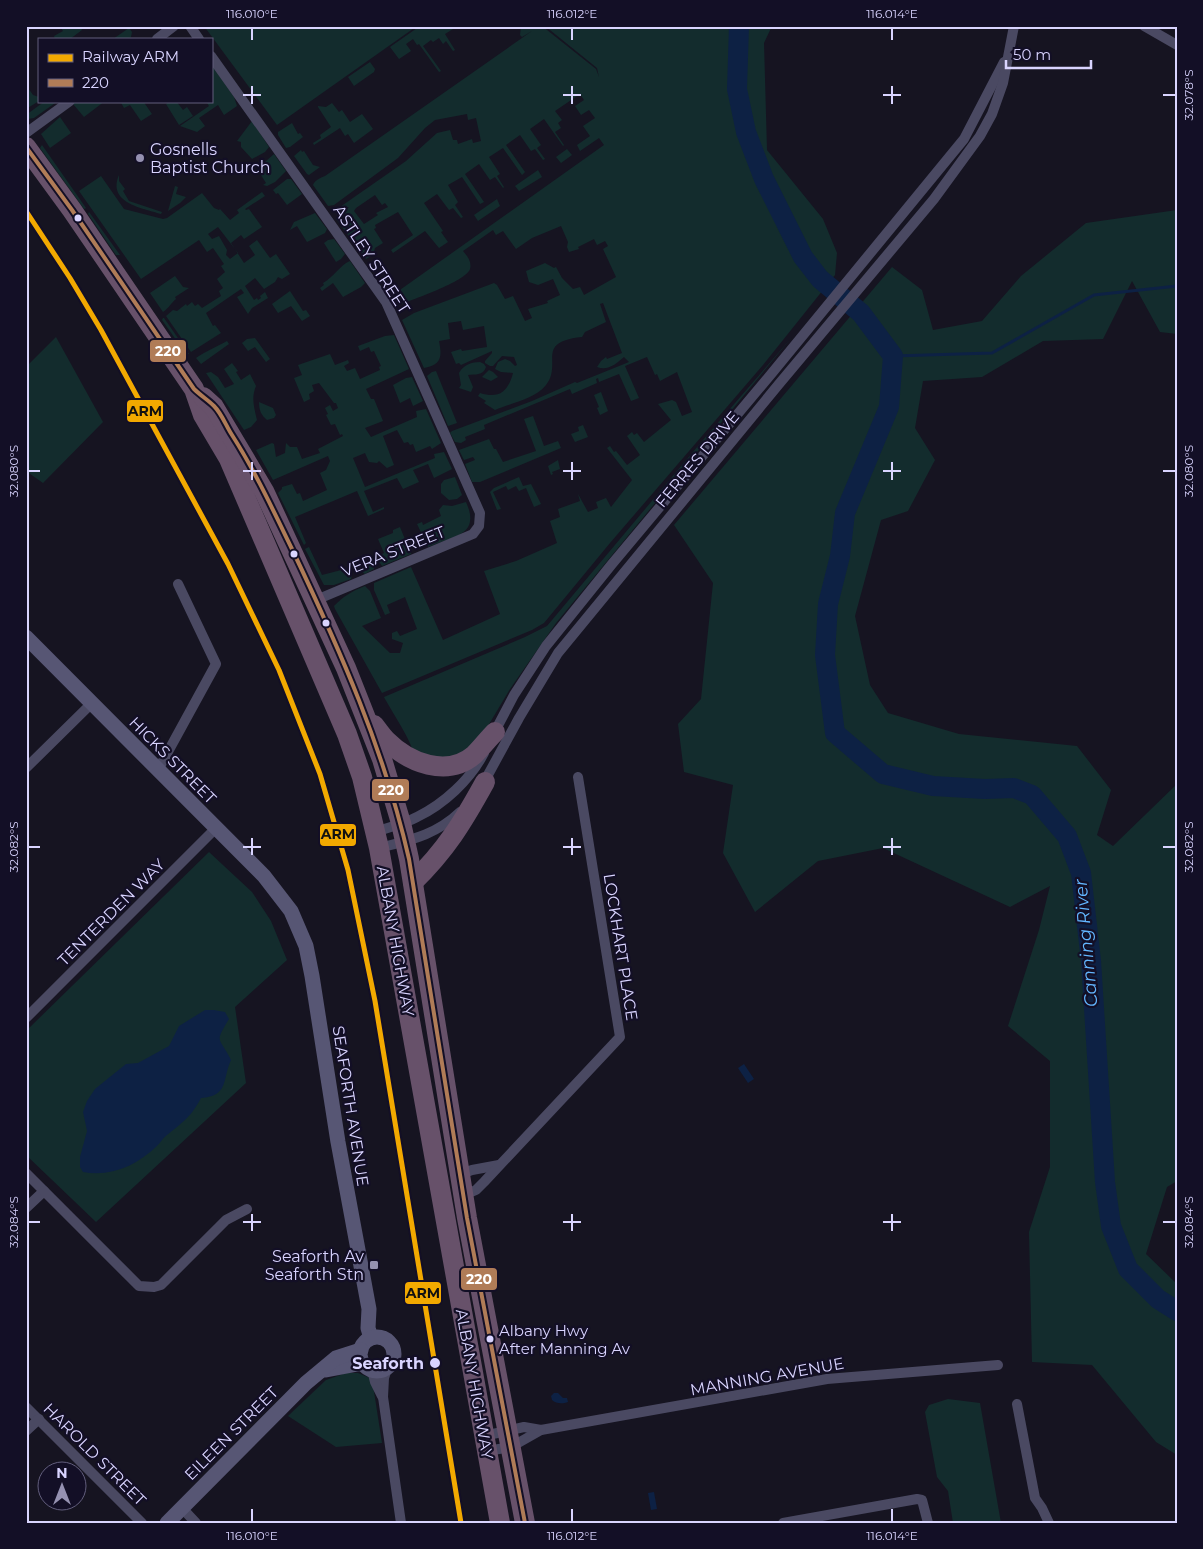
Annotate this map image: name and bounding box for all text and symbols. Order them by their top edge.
text: 116.010°E [226,6,278,21]
text: 116.012°E [547,6,597,21]
text: 116.014°E [866,6,918,21]
legend [38,38,212,102]
scale bar [1006,38,1090,70]
text: 50 m [1013,45,1051,64]
text: Railway ARM [82,47,179,66]
text: 32.078°S [1181,69,1196,121]
text: 220 [82,73,109,92]
place label: Gosnells Baptist Church [150,140,270,177]
marker: Gosnells Baptist Church [134,152,146,164]
street label: ASTLEY STREET [329,201,414,318]
unlabelled marker [73,213,83,223]
line badge: 220 [149,339,187,363]
text: 220 [155,342,181,360]
line badge: ARM [126,399,164,423]
text: ARM [127,402,162,420]
street label: FERRES DRIVE [652,407,743,511]
text: 32.080°S [6,445,21,497]
text: 32.080°S [1181,445,1196,497]
street label: VERA STREET [339,522,448,581]
unlabelled marker [289,549,299,559]
unlabelled marker [321,618,331,628]
street label: HICKS STREET [125,713,221,808]
line badge: 220 [371,778,410,802]
text: 220 [378,781,404,799]
text: 32.082°S [6,821,21,873]
text: 32.082°S [1181,821,1196,873]
line badge: ARM [319,823,357,847]
text: ARM [320,825,355,843]
street label: TENTERDEN WAY [54,854,169,970]
street label: ALBANY HIGHWAY [373,864,418,1019]
street label: LOCKHART PLACE [599,872,642,1022]
water label: Canning River [1069,877,1103,1008]
street label: SEAFORTH AVENUE [328,1025,373,1188]
text: 32.084°S [6,1196,21,1248]
text: 32.084°S [1181,1196,1196,1248]
place label: Seaforth Av Seaforth Stn [265,1247,364,1284]
marker: Seaforth Av Seaforth Stn [368,1259,380,1271]
line badge: 220 [460,1267,498,1291]
text: 220 [466,1270,492,1288]
line badge: ARM [404,1281,442,1305]
text: ARM [405,1284,440,1302]
street label: ALBANY HIGHWAY [452,1307,497,1462]
place label: Albany Hwy After Manning Av [499,1321,631,1358]
marker: Albany Hwy After Manning Av [485,1334,495,1344]
place label: Seaforth [352,1354,424,1373]
street label: MANNING AVENUE [689,1354,846,1399]
marker: Seaforth [428,1356,442,1370]
street label: EILEEN STREET [181,1382,283,1484]
street label: HAROLD STREET [39,1399,150,1510]
north arrow [38,1462,88,1512]
text: N [56,1464,68,1482]
text: 116.010°E [226,1528,278,1543]
text: 116.012°E [547,1528,597,1543]
text: 116.014°E [866,1528,918,1543]

